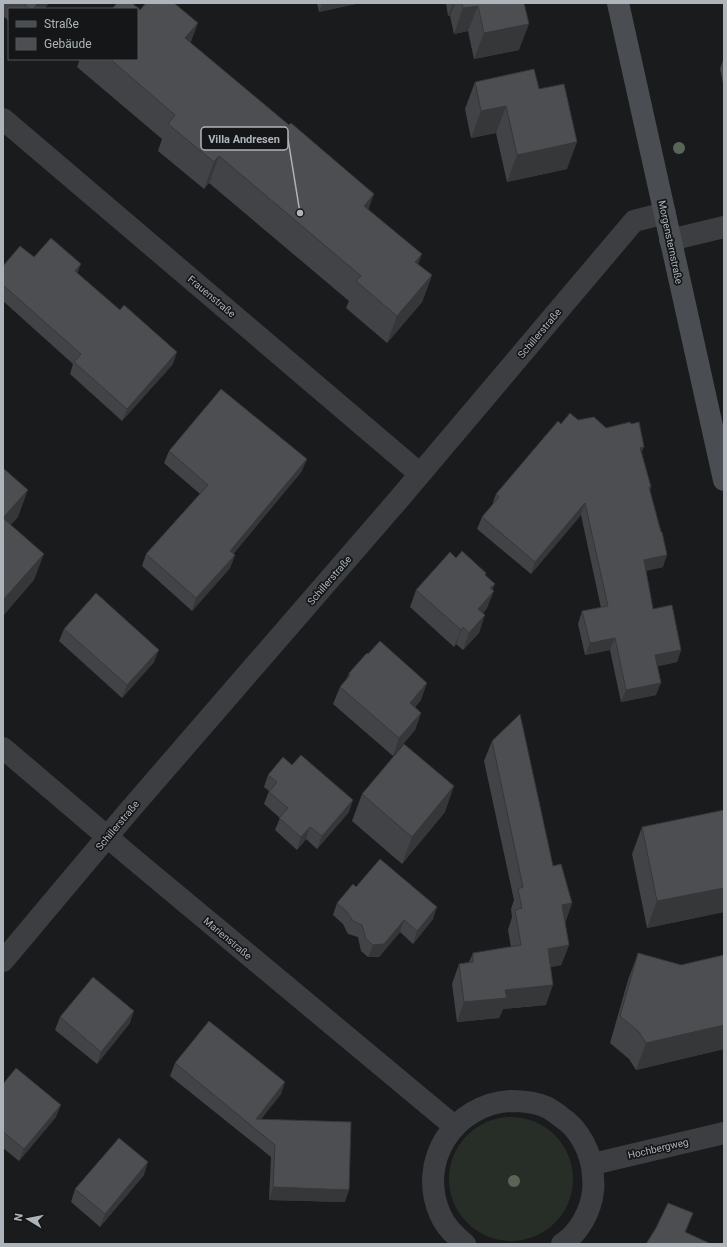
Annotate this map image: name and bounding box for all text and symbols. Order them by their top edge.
legend [8,8,138,60]
text: Straße [44,17,79,31]
text: Gebäude [44,37,92,51]
callout: Villa Andresen [201,127,288,150]
text: Villa Andresen [208,133,280,146]
street label: Morgensternstraße [656,199,685,285]
street label: Frauenstraße [186,273,238,319]
street label: Schillerstraße [516,306,563,360]
street label: Schillerstraße [305,554,354,607]
street label: Schillerstraße [94,798,141,852]
street label: Marienstraße [201,915,254,962]
street label: Hochbergweg [627,1136,689,1161]
north arrow [8,1199,48,1239]
text: N [12,1212,26,1222]

